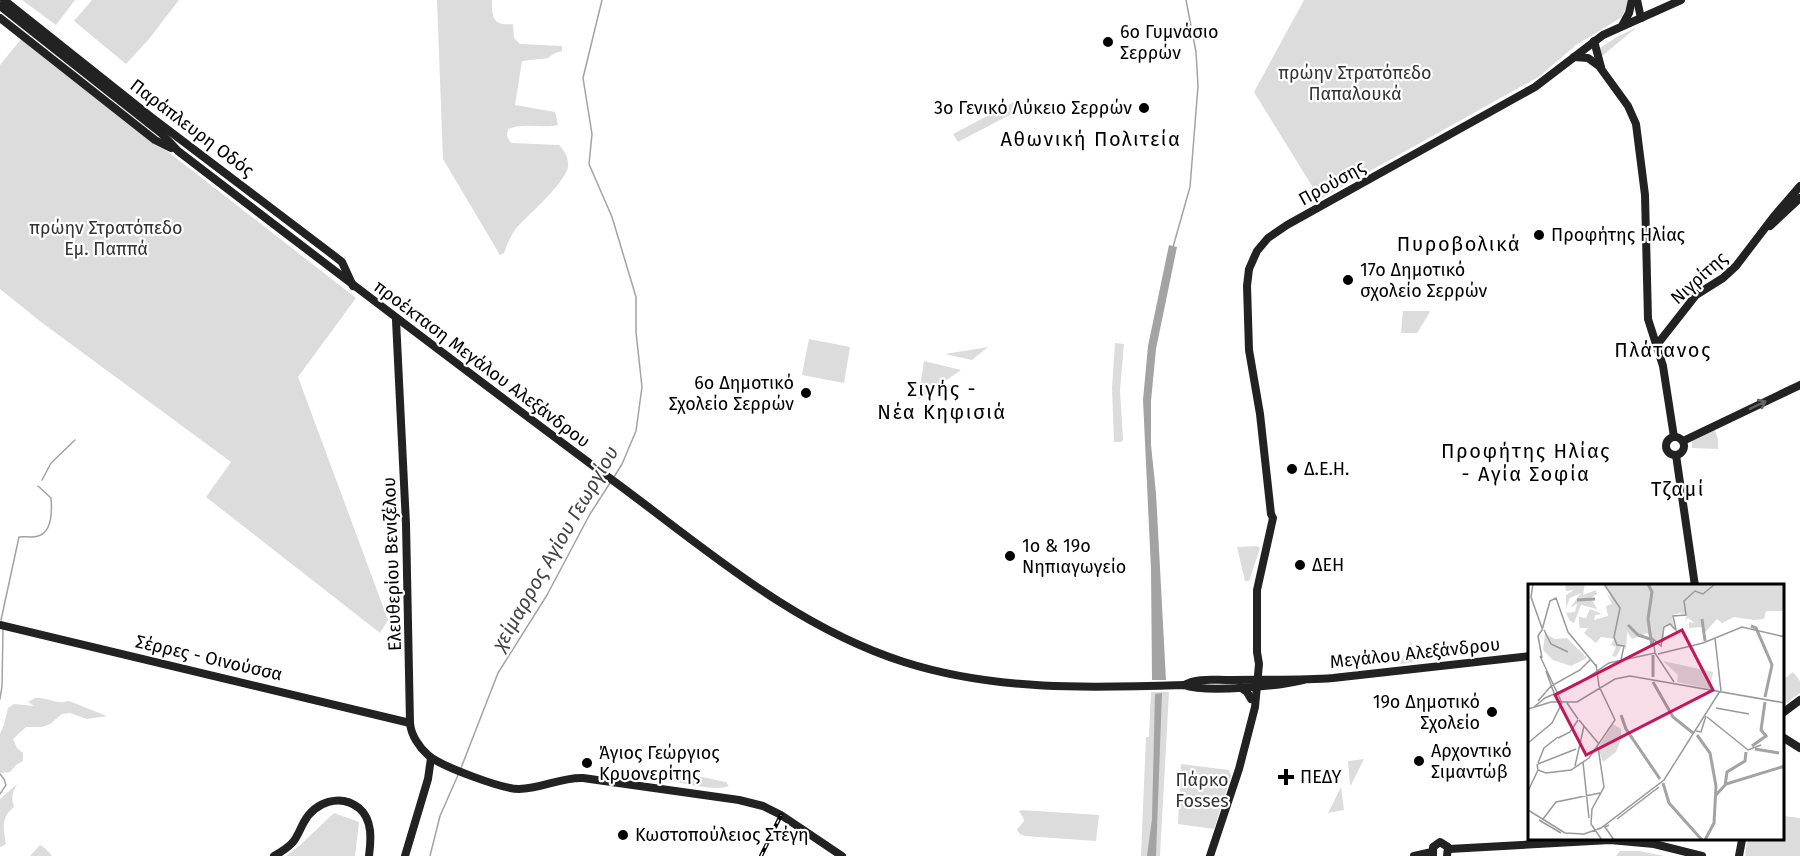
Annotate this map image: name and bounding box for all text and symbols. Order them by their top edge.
place label: 6ο Γυμνάσιο Σερρών [1120,21,1218,64]
marker: 6ο Γυμνάσιο Σερρών [1101,35,1115,49]
park label: πρώην Στρατόπεδο Παπαλουκά [1278,62,1432,105]
street label: Παράπλευρη Οδός [126,74,259,182]
place label: 3ο Γενικό Λύκειο Σερρών [934,97,1132,119]
marker: 3ο Γενικό Λύκειο Σερρών [1137,101,1151,115]
district label: Αθωνική Πολιτεία [1001,127,1181,151]
street label: Προύσης [1295,155,1370,210]
park label: πρώην Στρατόπεδο Εμ. Παππά [29,217,183,260]
place label: Προφήτης Ηλίας [1551,224,1686,246]
marker: Προφήτης Ηλίας [1532,228,1546,242]
district label: Πυροβολικά [1397,232,1521,256]
street label: Νιγρίτης [1666,247,1732,309]
place label: 17ο Δημοτικό σχολείο Σερρών [1360,259,1488,302]
marker: 17ο Δημοτικό σχολείο Σερρών [1341,273,1355,287]
street label: προέκταση Μεγάλου Αλεξάνδρου [370,275,594,453]
district label: Πλάτανος [1614,338,1712,362]
place label: 6ο Δημοτικό Σχολείο Σερρών [669,372,794,415]
district label: Σιγής - Νέα Κηφισιά [877,377,1007,424]
marker: 6ο Δημοτικό Σχολείο Σερρών [799,386,813,400]
one-way arrow [1749,398,1767,410]
district label: Προφήτης Ηλίας - Αγία Σοφία [1441,439,1611,486]
water label: χείμαρρος Αγίου Γεωργίου [486,441,623,656]
place label: Δ.Ε.Η. [1304,458,1349,480]
marker: Δ.Ε.Η. [1285,462,1299,476]
street label: Ελευθερίου Βενιζέλου [378,477,406,651]
district label: Τζαμί [1651,477,1705,501]
place label: 1ο & 19ο Νηπιαγωγείο [1022,535,1126,578]
marker: 1ο & 19ο Νηπιαγωγείο [1003,549,1017,563]
place label: ΔΕΗ [1312,554,1344,576]
marker: ΔΕΗ [1293,558,1307,572]
inset map [1528,584,1785,841]
street label: Σέρρες - Οινούσσα [133,630,285,686]
street label: Μεγάλου Αλεξάνδρου [1329,633,1501,673]
place label: 19ο Δημοτικό Σχολείο [1373,691,1480,734]
marker: 19ο Δημοτικό Σχολείο [1485,705,1499,719]
place label: Αρχοντικό Σιμαντώβ [1431,740,1512,783]
place label: Άγιος Γεώργιος Κρυονερίτης [599,742,720,785]
marker: Αρχοντικό Σιμαντώβ [1412,754,1426,768]
marker: Άγιος Γεώργιος Κρυονερίτης [580,756,594,770]
place label: ΠΕΔΥ [1300,766,1341,788]
marker: ΠΕΔΥ [1277,768,1295,786]
park label: Πάρκο Fosses [1175,769,1229,812]
place label: Κωστοπούλειος Στέγη [635,824,809,846]
marker: Κωστοπούλειος Στέγη [616,828,630,842]

